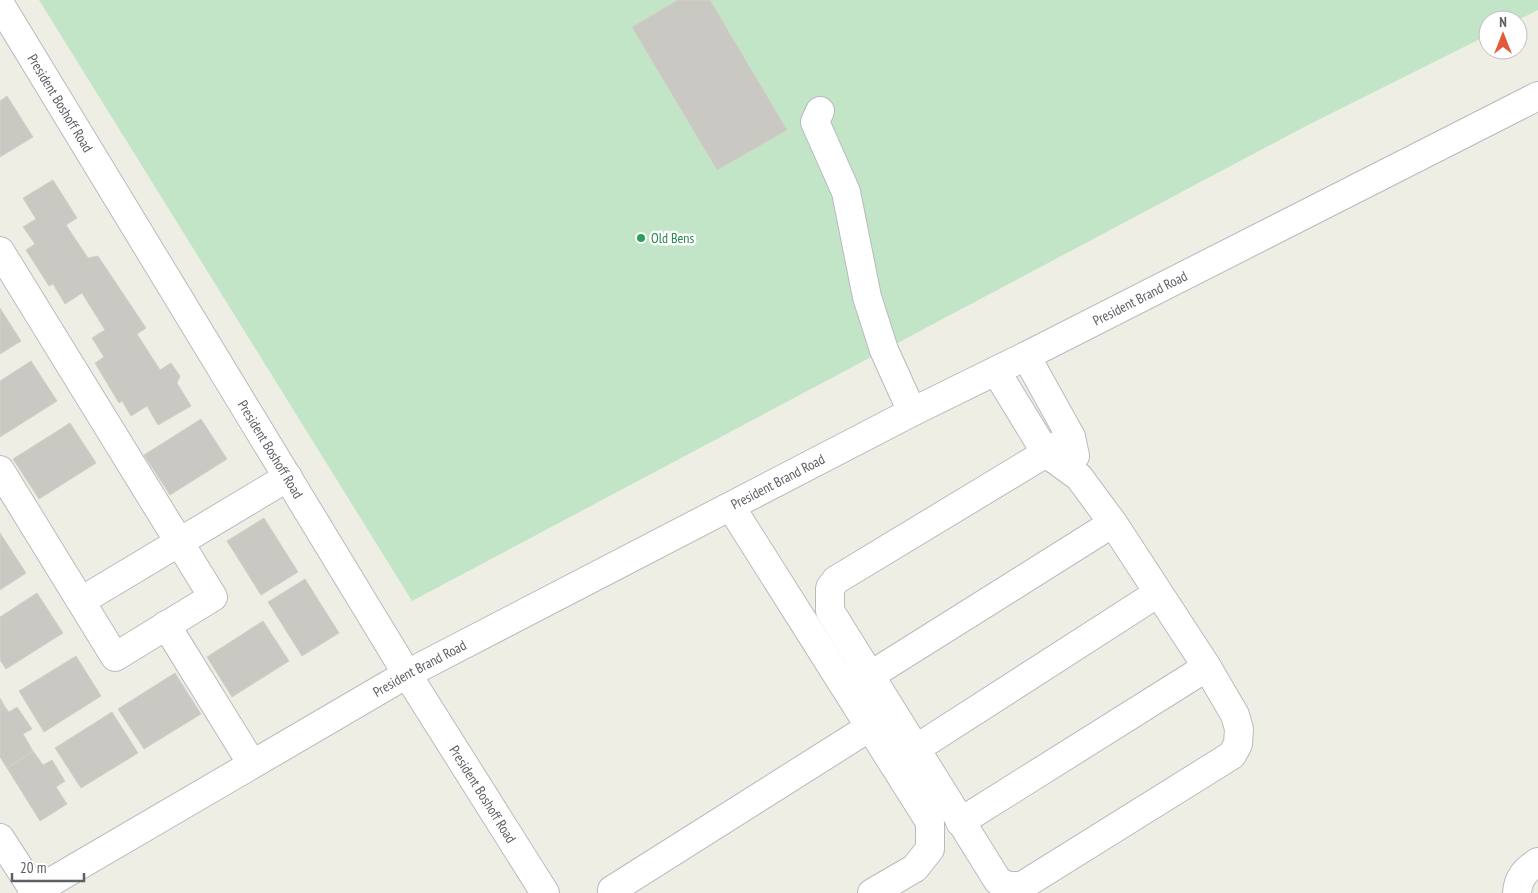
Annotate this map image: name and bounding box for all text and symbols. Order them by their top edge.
north arrow [1478,10,1528,60]
text: N [1499,13,1507,31]
street label: President Boshoff Road [24,51,97,156]
place label: Old Bens [651,229,694,247]
marker: Old Bens [635,232,647,244]
street label: President Brand Road [1090,267,1190,330]
street label: President Boshoff Road [234,397,307,502]
street label: President Brand Road [728,450,828,513]
street label: President Brand Road [370,636,469,701]
street label: President Boshoff Road [445,742,520,846]
scale bar [12,850,85,882]
text: 20 m [20,858,46,877]

